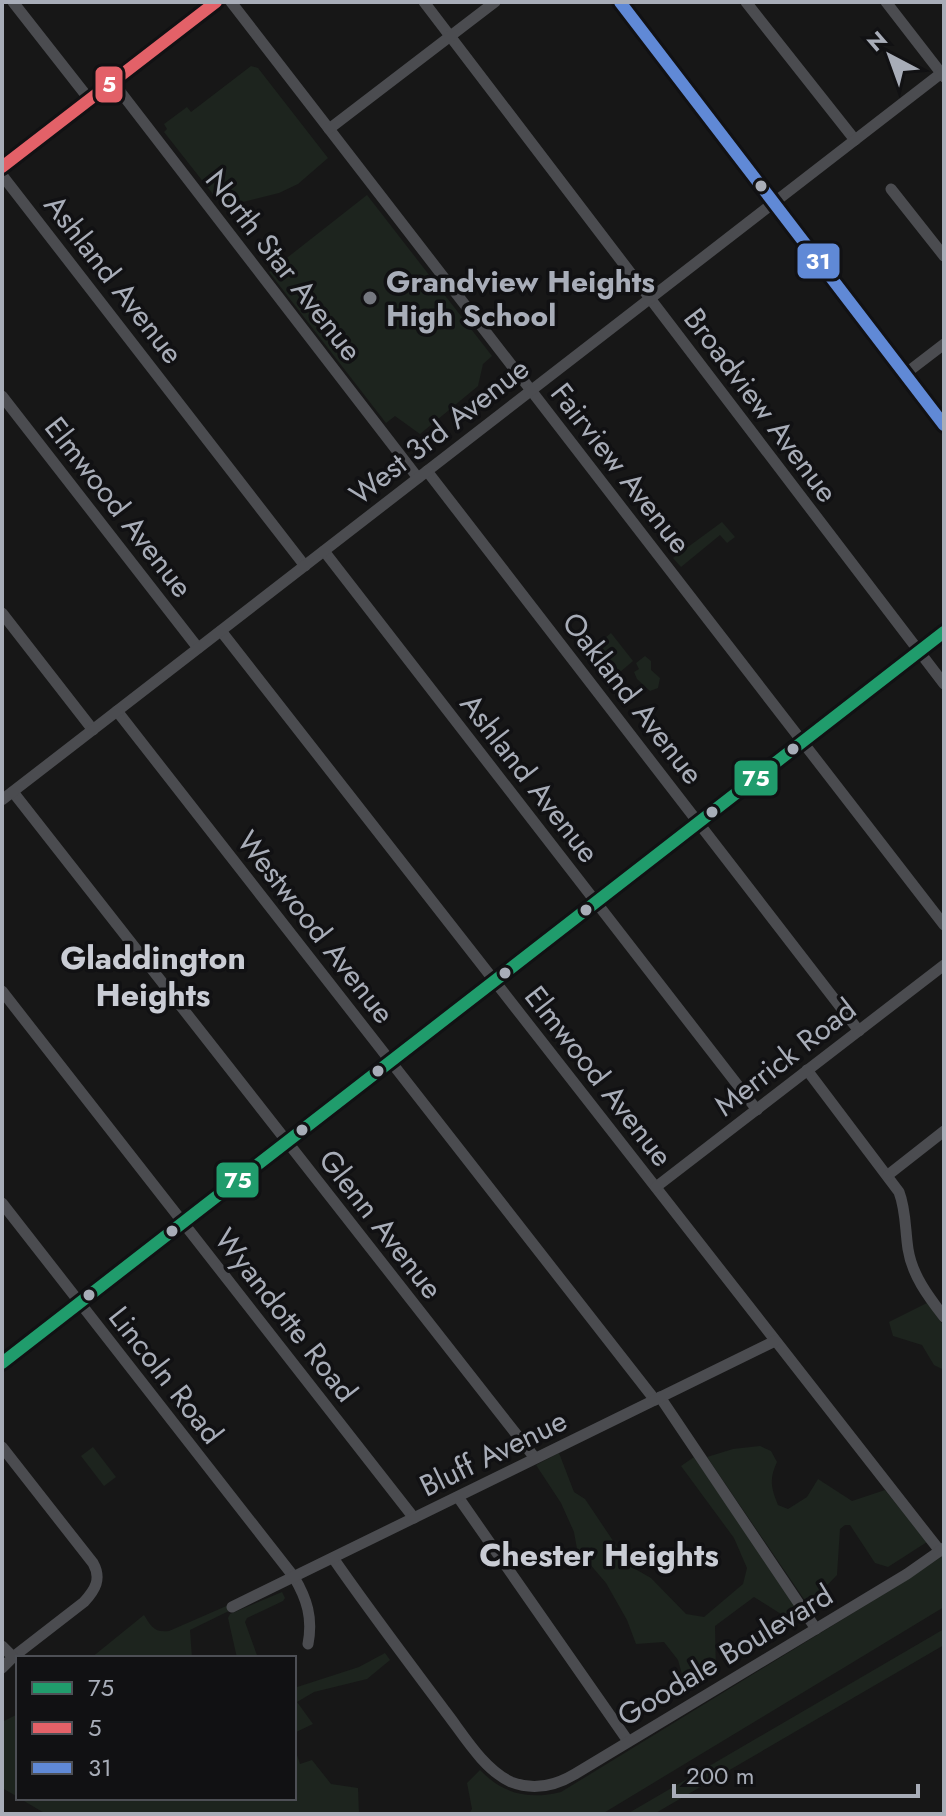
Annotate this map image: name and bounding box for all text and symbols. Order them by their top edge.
north arrow [850,16,930,96]
text: N [860,23,894,59]
line badge: 5 [94,65,124,104]
text: 5 [102,68,116,100]
street label: North Star Avenue [195,160,373,370]
unlabelled marker [753,178,769,194]
street label: Ashland Avenue [34,185,194,373]
line badge: 31 [796,242,841,280]
text: 31 [806,245,830,277]
place label: Grandview Heights High School [386,260,655,337]
marker: Grandview Heights High School [361,289,379,307]
street label: Broadview Avenue [674,299,848,511]
street label: West 3rd Avenue [340,347,538,515]
street label: Fairview Avenue [541,373,701,563]
street label: Elmwood Avenue [35,408,203,606]
street label: Oakland Avenue [552,603,714,793]
street label: Ashland Avenue [450,684,610,872]
unlabelled marker [785,741,801,757]
line badge: 75 [733,759,779,797]
text: 75 [742,762,770,794]
unlabelled marker [704,804,720,820]
street label: Westwood Avenue [227,821,405,1033]
unlabelled marker [578,902,594,918]
district label: Gladdington Heights [60,935,246,1018]
unlabelled marker [497,965,513,981]
street label: Elmwood Avenue [515,977,683,1175]
street label: Merrick Road [705,988,865,1126]
unlabelled marker [370,1063,386,1079]
unlabelled marker [294,1122,310,1138]
street label: Glenn Avenue [309,1140,453,1308]
line badge: 75 [215,1161,260,1199]
text: 75 [224,1164,252,1196]
street label: Wyandotte Road [204,1219,368,1411]
unlabelled marker [164,1223,180,1239]
unlabelled marker [81,1287,97,1303]
street label: Lincoln Road [99,1297,233,1453]
street label: Bluff Avenue [412,1399,574,1507]
district label: Chester Heights [479,1532,719,1578]
street label: Goodale Boulevard [609,1574,841,1736]
legend [16,1656,296,1800]
text: 75 [88,1670,114,1705]
text: 5 [88,1710,102,1745]
scale bar [674,1748,918,1798]
text: 31 [88,1750,112,1785]
text: 200 m [686,1758,754,1793]

